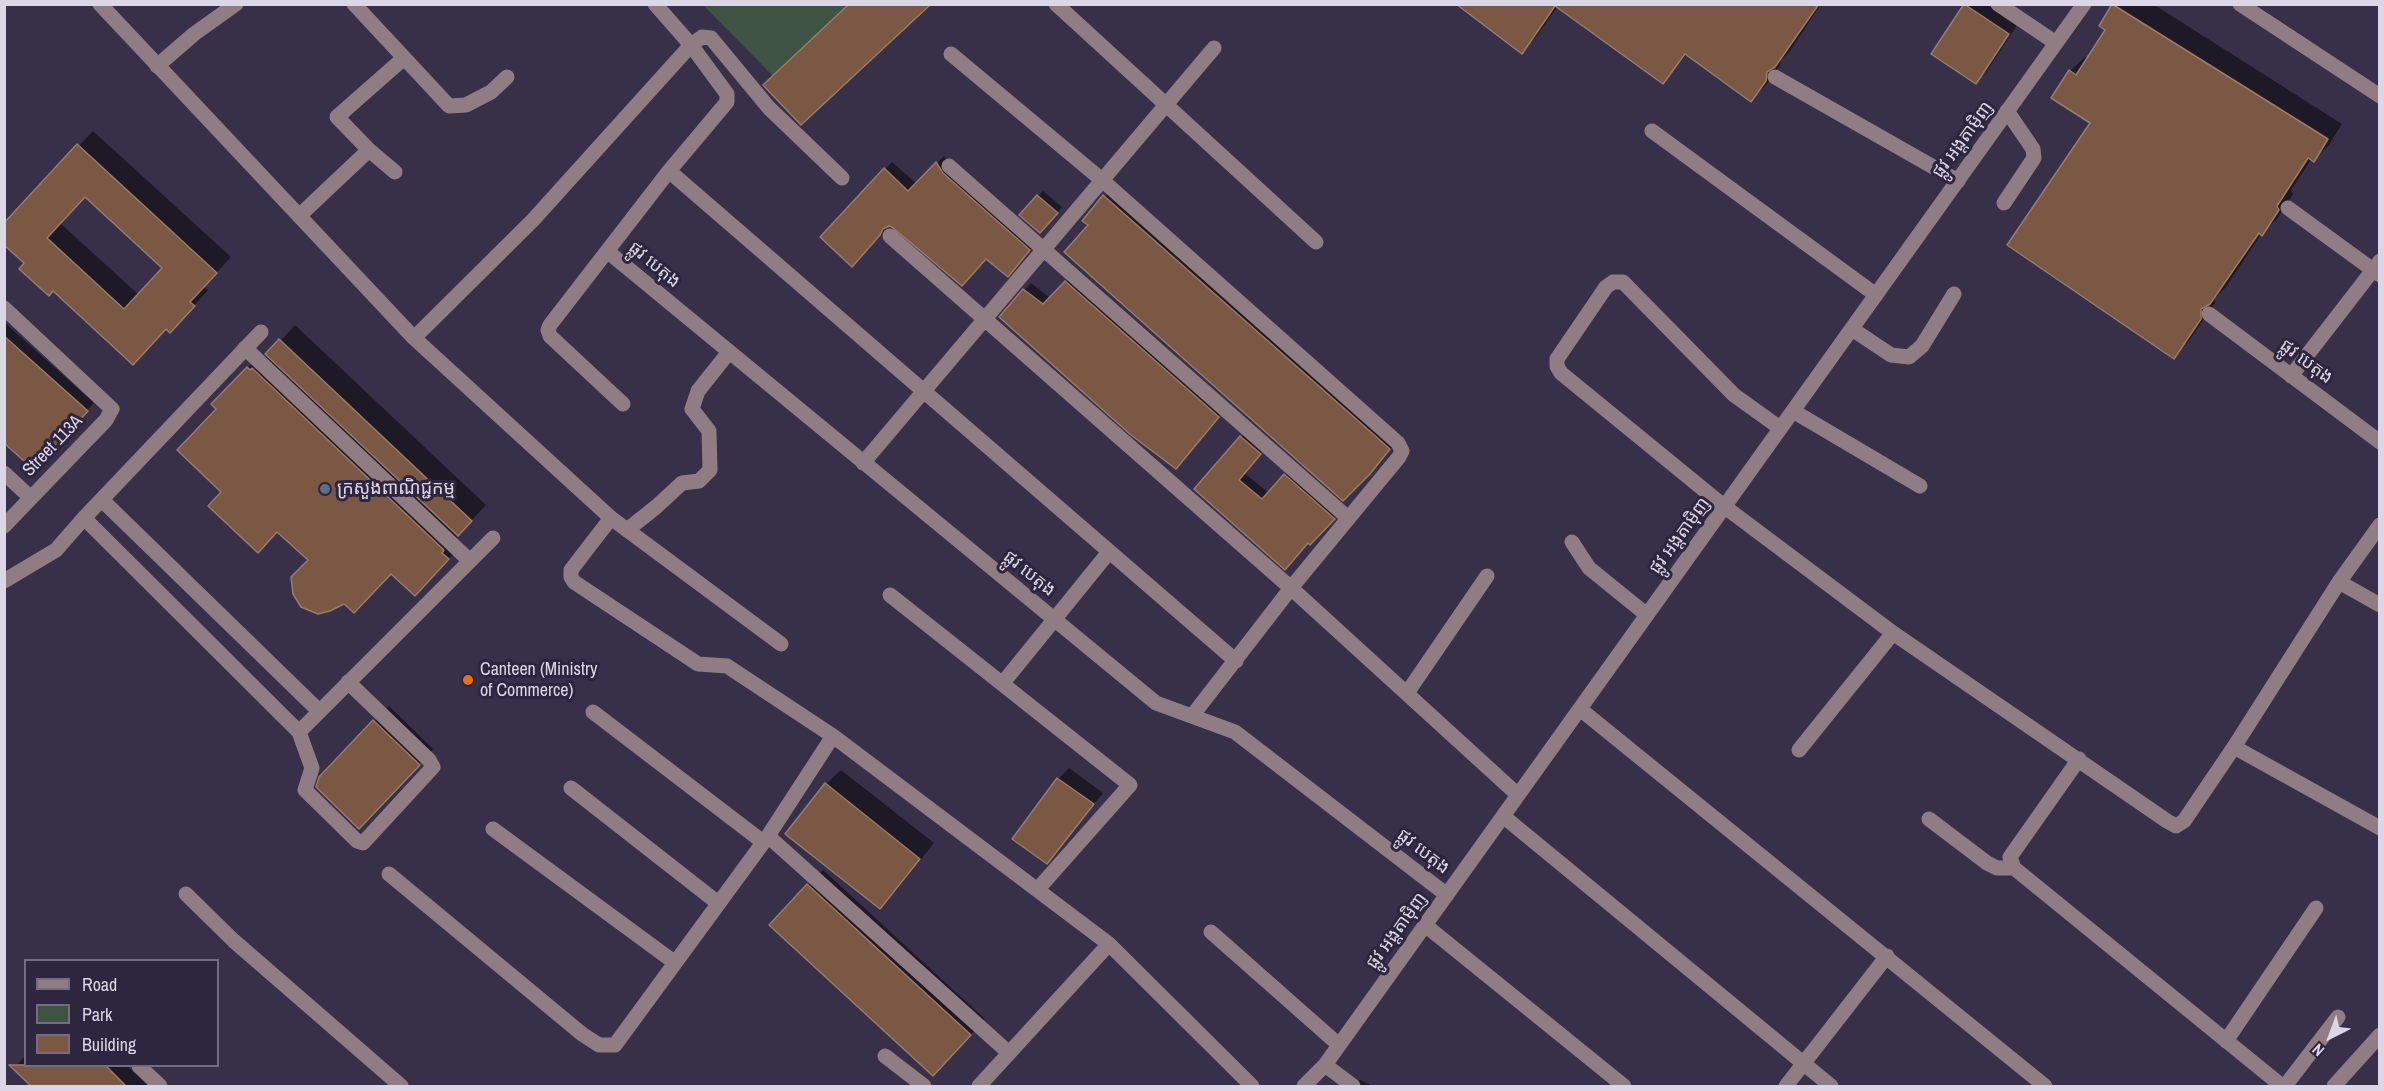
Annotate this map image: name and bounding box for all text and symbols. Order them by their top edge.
street label: ផ្លូវ អង្តតាម៉ិញ [1928,97,1998,183]
street label: ផ្លូវ បេតុង [624,237,684,293]
street label: ផ្លូវ បេតុង [2275,335,2337,389]
street label: Street 113A [19,411,87,481]
place label: ក្រសួងពាណិជ្ជកម្ម [337,478,455,500]
marker: ក្រសួងពាណិជ្ជកម្ម [318,482,332,496]
street label: ផ្លូវ អង្តតាម៉ិញ [1645,493,1715,579]
street label: ផ្លូវ បេតុង [999,546,1059,602]
place label: Canteen (Ministry of Commerce) [480,659,597,702]
marker: Canteen (Ministry of Commerce) [461,673,475,687]
street label: ផ្លូវ បេតុង [1392,825,1454,879]
street label: ផ្លូវ អង្តតាម៉ិញ [1362,888,1432,974]
legend [24,959,219,1067]
text: Road [82,972,117,997]
text: Park [82,1002,112,1027]
north arrow [2300,1007,2360,1067]
text: Building [82,1032,136,1057]
text: N [2307,1039,2329,1062]

